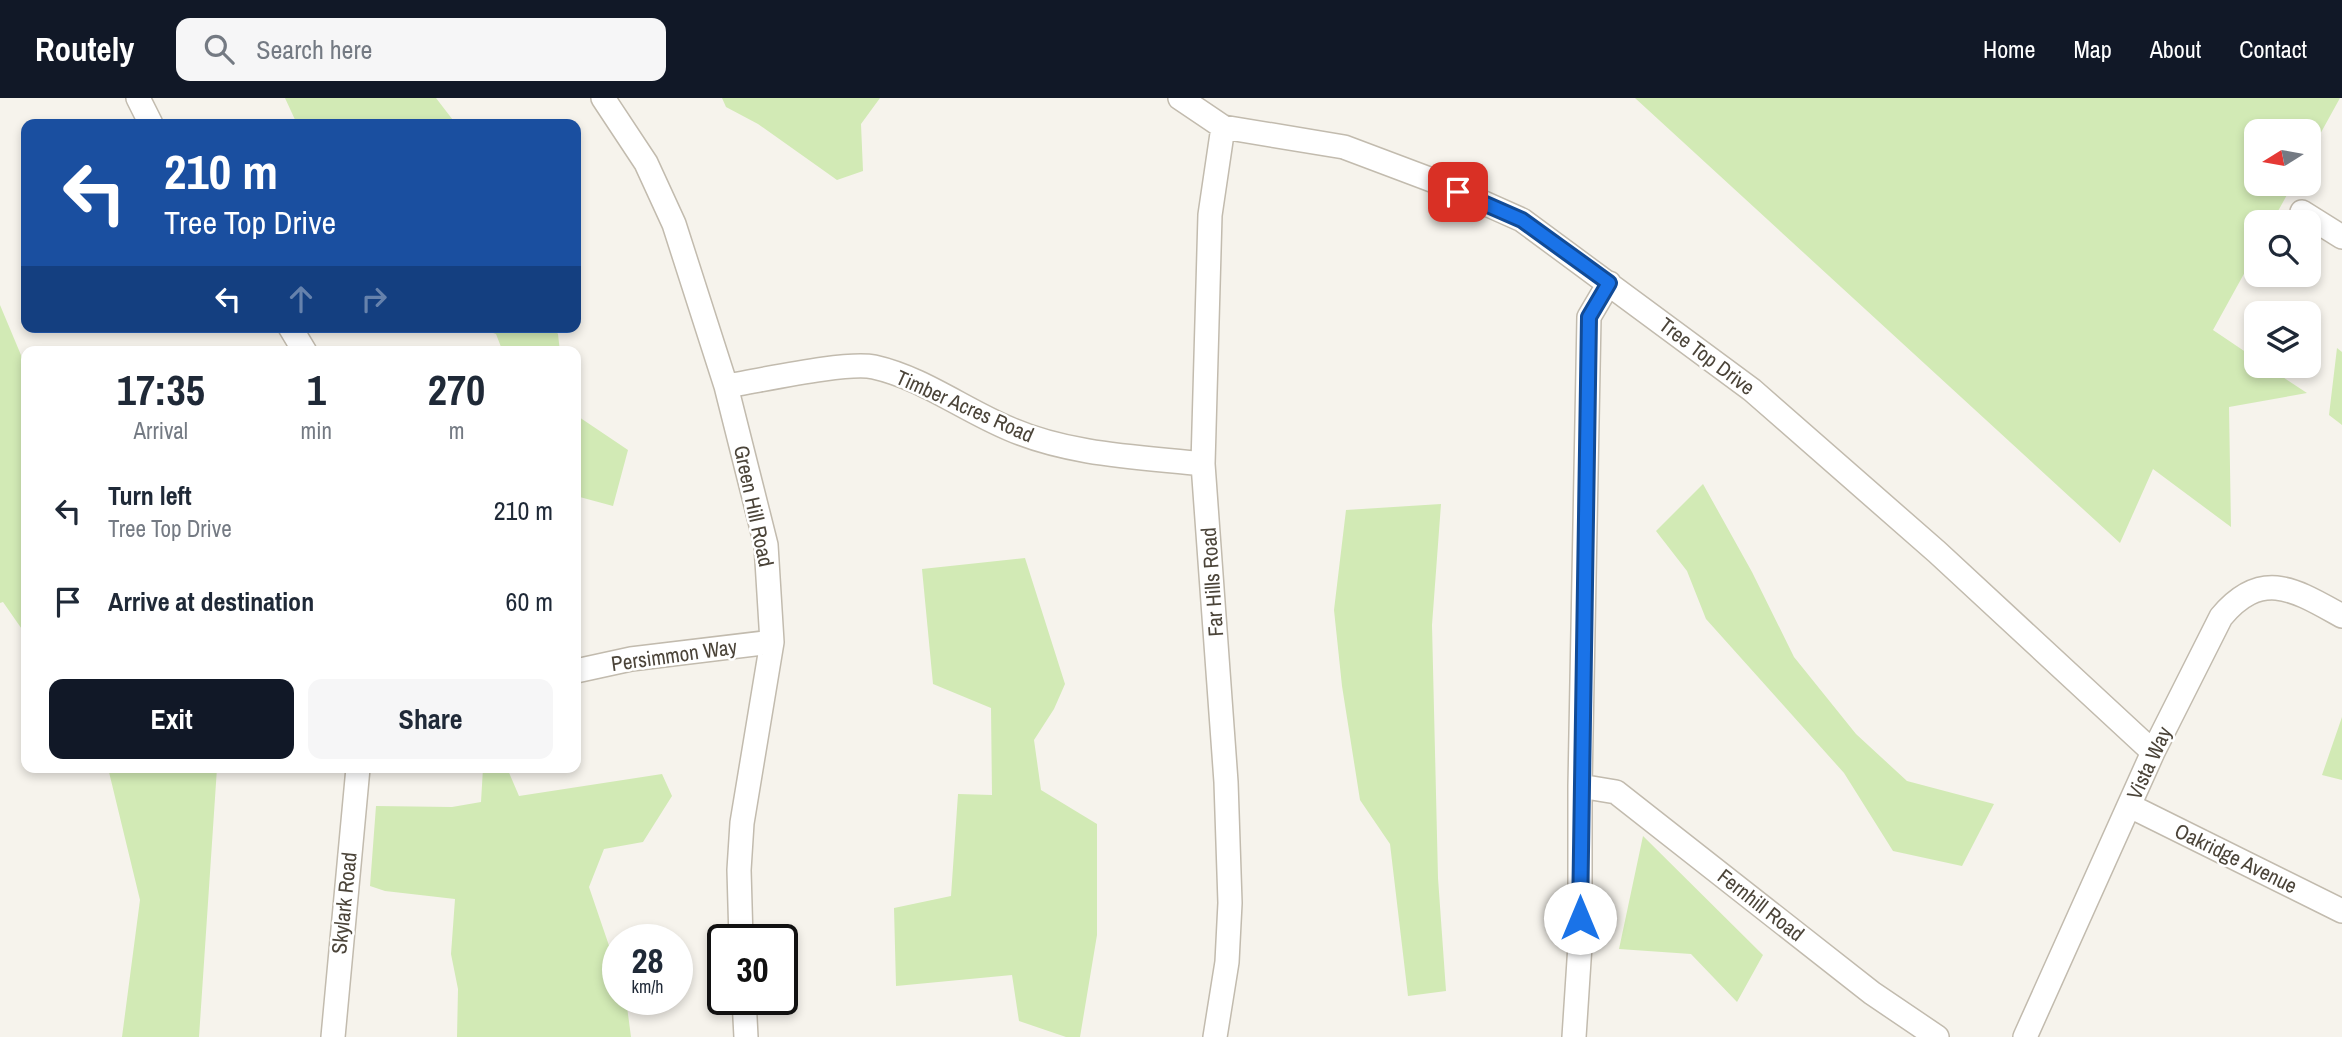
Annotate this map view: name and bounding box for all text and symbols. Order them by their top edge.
search box [176,18,666,81]
text: Routely [35,27,134,71]
icon: search [200,30,238,68]
text: Search here [256,32,372,67]
text: Home [1983,33,2035,65]
text: Map [2073,33,2112,65]
text: About [2150,33,2201,65]
text: Contact [2239,33,2307,65]
north arrow [2244,119,2320,196]
map controls [2244,119,2321,378]
text: 210 m [164,138,278,204]
icon: left [49,147,140,238]
pin [1428,162,1488,222]
icon: arrive [1439,173,1477,211]
text: Tree Top Drive [164,201,336,244]
button: search [2244,210,2321,287]
icon: left [209,280,247,318]
icon: ahead [282,280,320,318]
icon: right [355,280,393,318]
button: layers [2244,301,2321,378]
street label: Tree Top Drive [1653,310,1761,402]
text: 17:35 [117,362,205,418]
text: 1 [307,362,326,418]
text: 270 [428,362,485,418]
street label: Timber Acres Road [892,363,1038,449]
text: Arrival [134,415,188,446]
text: min [301,415,332,446]
text: m [449,415,464,446]
street label: Green Hill Road [727,443,781,569]
text: Turn left [108,478,192,513]
icon: left [49,492,87,530]
text: 210 m [494,493,553,528]
text: Tree Top Drive [108,513,232,544]
street label: Far Hills Road [1194,527,1230,637]
icon: arrive [49,583,87,621]
text: Arrive at destination [108,584,314,619]
text: 60 m [506,584,553,619]
street label: Persimmon Way [609,632,739,678]
button: Exit [49,679,294,759]
button: Share [308,679,553,759]
street label: Vista Way [2119,721,2179,804]
street label: Oakridge Avenue [2170,816,2302,900]
street label: Skylark Road [324,851,364,955]
street label: Fernhill Road [1712,862,1810,948]
position arrow [1543,881,1617,955]
speed limit sign: 30 [707,924,798,1015]
text: 28 [632,937,663,984]
text: km/h [632,974,664,999]

